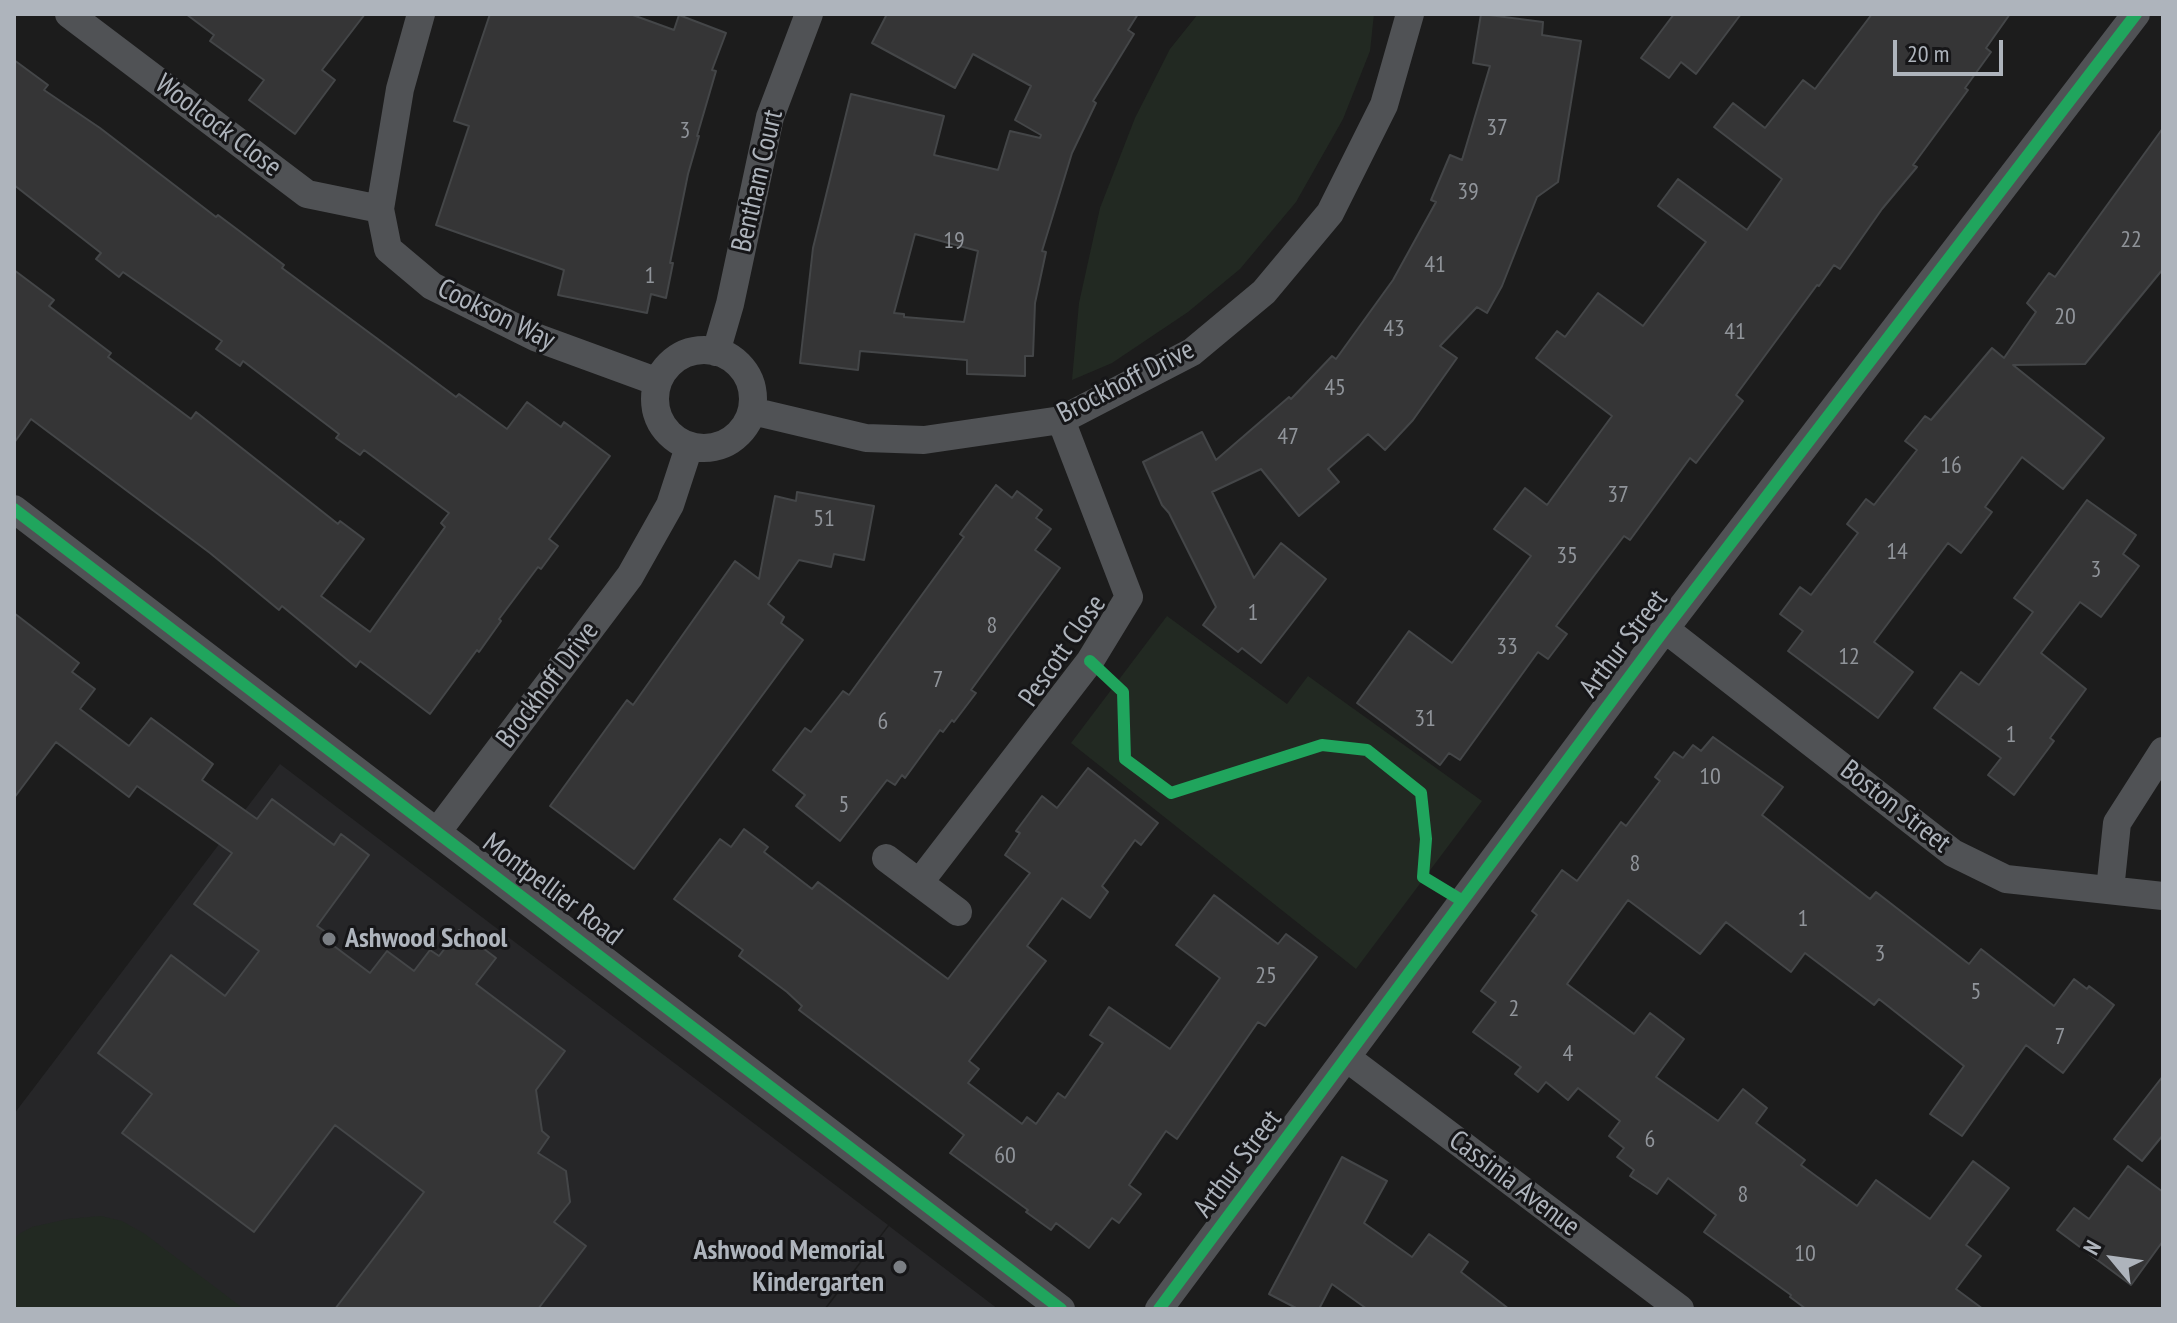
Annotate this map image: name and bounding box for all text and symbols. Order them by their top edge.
scale bar [1897,24,2007,74]
text: 20 m [1907,38,1949,69]
street label: Woolcock Close [148,68,288,184]
street label: Bentham Court [725,107,791,255]
house number: 37 [1486,114,1508,142]
house number: 3 [680,117,690,145]
house number: 39 [1457,178,1479,206]
house number: 22 [2120,226,2142,254]
house number: 19 [943,227,965,255]
house number: 41 [1424,251,1446,279]
house number: 1 [645,262,655,290]
street label: Cookson Way [432,272,560,358]
house number: 20 [2054,303,2076,331]
house number: 43 [1383,315,1405,343]
house number: 41 [1724,318,1746,346]
street label: Brockhoff Drive [1052,333,1200,431]
house number: 45 [1324,374,1346,402]
house number: 47 [1277,423,1299,451]
house number: 16 [1940,452,1962,480]
house number: 37 [1607,481,1629,509]
house number: 51 [813,505,835,533]
house number: 14 [1886,538,1908,566]
house number: 35 [1556,542,1578,570]
house number: 3 [2091,556,2101,584]
street label: Arthur Street [1573,584,1675,704]
street label: Pescott Close [1012,589,1114,713]
house number: 1 [1248,599,1258,627]
house number: 8 [987,612,997,640]
street label: Brockhoff Drive [490,615,606,755]
house number: 33 [1496,633,1518,661]
house number: 12 [1838,643,1860,671]
house number: 7 [933,666,943,694]
house number: 31 [1414,705,1436,733]
house number: 6 [878,708,888,736]
house number: 1 [2006,721,2016,749]
street label: Boston Street [1833,754,1957,860]
house number: 10 [1699,763,1721,791]
house number: 5 [839,791,849,819]
street label: Montpellier Road [476,827,628,953]
house number: 8 [1630,850,1640,878]
house number: 1 [1798,905,1808,933]
place label: Ashwood School [345,922,507,956]
marker: Ashwood School [320,930,338,948]
house number: 3 [1875,940,1885,968]
house number: 25 [1255,962,1277,990]
house number: 5 [1971,978,1981,1006]
house number: 2 [1509,995,1519,1023]
house number: 7 [2055,1023,2065,1051]
house number: 4 [1563,1040,1573,1068]
street label: Arthur Street [1187,1104,1289,1224]
street label: Cassinia Avenue [1442,1124,1586,1244]
house number: 6 [1645,1126,1655,1154]
house number: 60 [994,1142,1016,1170]
house number: 8 [1738,1181,1748,1209]
north arrow [2073,1219,2153,1299]
place label: Ashwood Memorial Kindergarten [694,1234,884,1300]
text: N [2077,1235,2107,1259]
house number: 10 [1794,1240,1816,1268]
marker: Ashwood Memorial Kindergarten [891,1258,909,1276]

